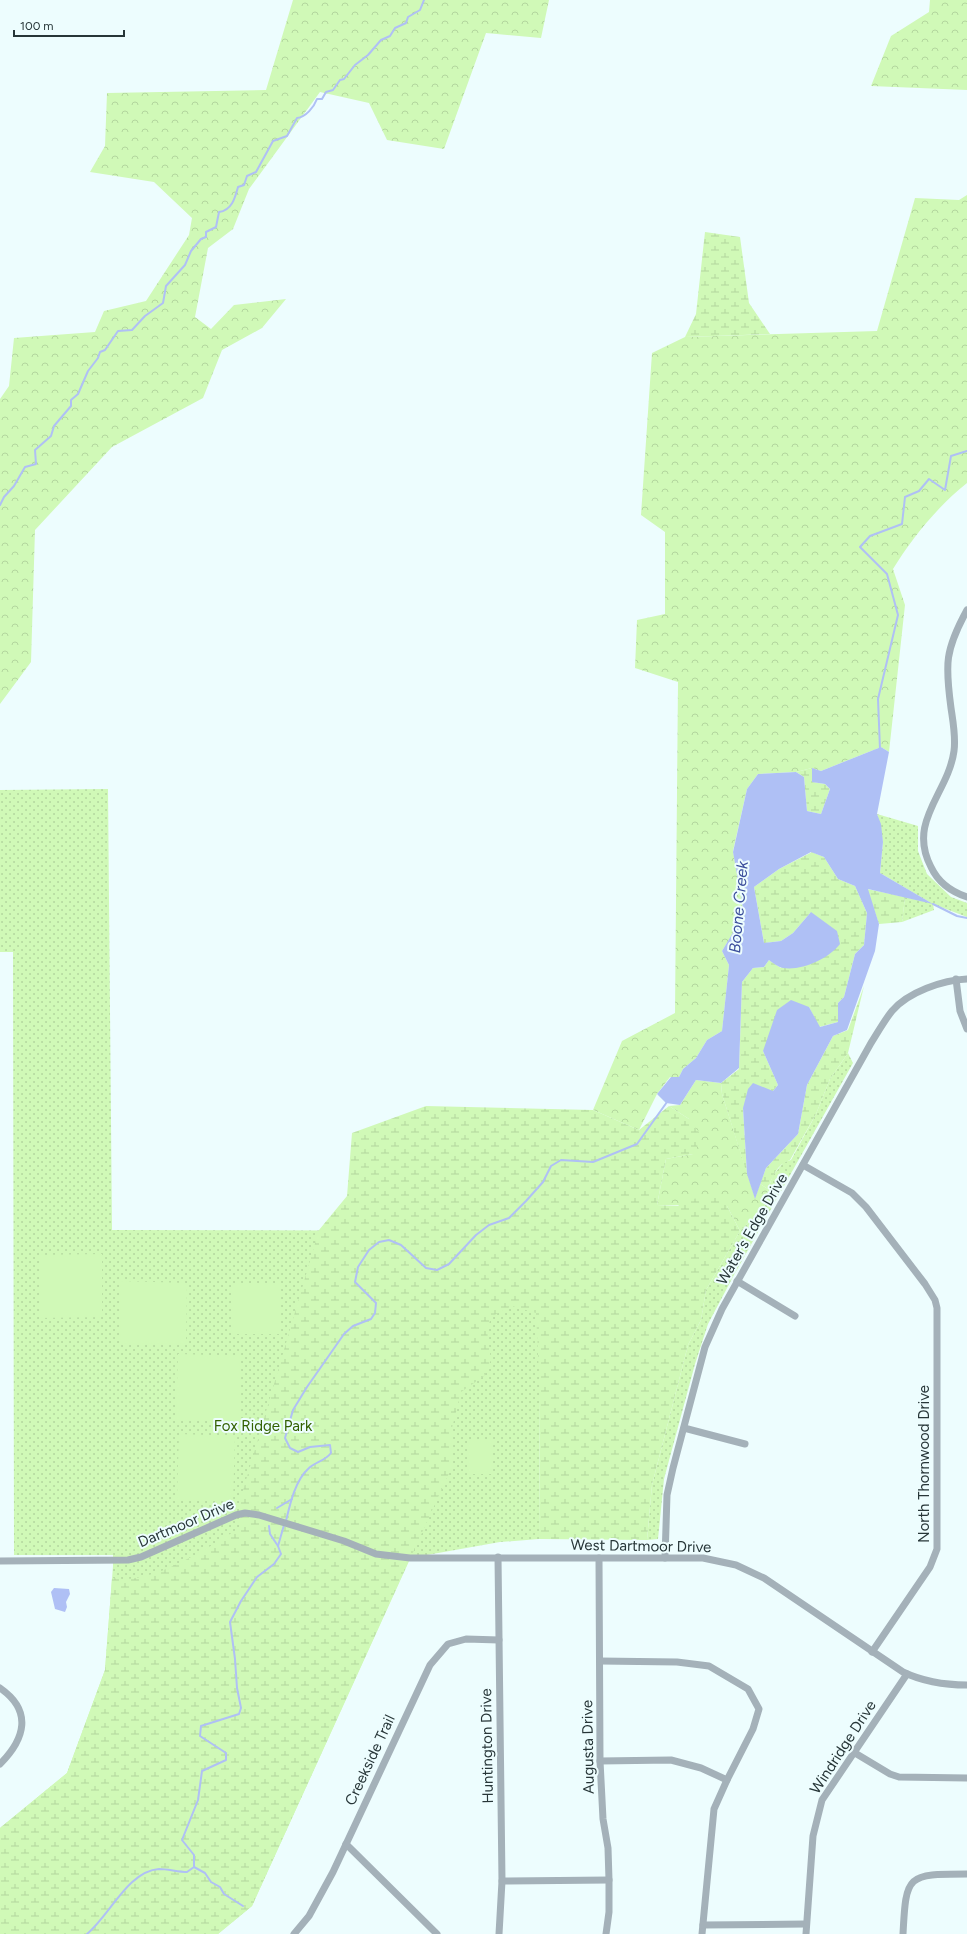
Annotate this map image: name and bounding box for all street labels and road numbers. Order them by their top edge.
street label: Water’s Edge Drive [713,1170,791,1288]
street label: North Thornwood Drive [915,1385,933,1543]
street label: Dartmoor Drive [135,1495,237,1551]
street label: West Dartmoor Drive [571,1536,711,1556]
street label: Huntington Drive [477,1688,497,1804]
street label: Windridge Drive [806,1697,880,1797]
street label: Augusta Drive [578,1700,598,1794]
street label: Creekside Trail [341,1712,399,1808]

